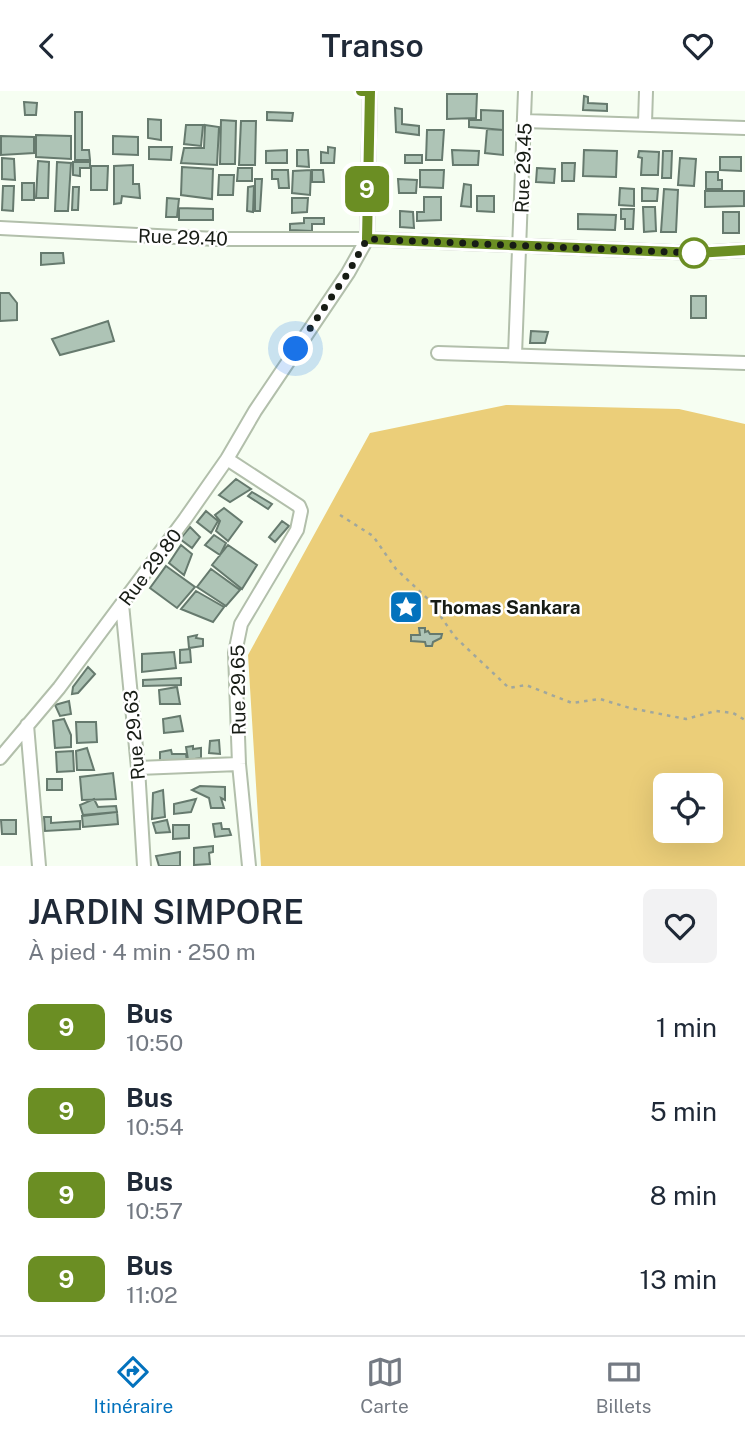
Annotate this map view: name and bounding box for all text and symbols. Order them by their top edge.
icon: back [28,27,66,65]
text: Transo [321,27,424,64]
icon: heart [679,27,717,65]
street label: Rue 29.45 [510,123,536,213]
line badge: 9 [344,166,390,212]
text: 9 [359,175,375,203]
street label: Rue 29.40 [138,224,228,250]
unlabelled marker [679,238,709,268]
your location [278,331,313,366]
street label: Rue 29.80 [114,524,186,610]
place icon: Thomas Sankara [387,588,425,626]
place label: Thomas Sankara [430,596,581,618]
street label: Rue 29.65 [226,645,250,735]
street label: Rue 29.63 [119,689,149,781]
map controls [653,773,723,843]
button: locate [653,773,723,843]
button: heart [643,889,717,963]
text: JARDIN SIMPORE [28,893,304,931]
text: À pied · 4 min · 250 m [28,938,256,965]
text: Bus [126,998,173,1029]
text: 1 min [656,1012,717,1043]
text: 9 [59,1013,74,1041]
text: 10:50 [126,1029,183,1056]
text: Bus [126,1082,173,1113]
text: 5 min [650,1096,717,1127]
text: 9 [59,1097,74,1125]
text: 10:54 [126,1113,184,1140]
text: Bus [126,1166,173,1197]
text: 8 min [650,1180,717,1211]
text: 9 [59,1181,74,1209]
text: 10:57 [126,1197,183,1224]
text: Bus [126,1250,173,1281]
text: 13 min [640,1264,717,1295]
text: 9 [59,1265,74,1293]
text: 11:02 [126,1281,178,1308]
tab: Itinéraire [94,1353,173,1417]
tab: Carte [360,1353,409,1417]
tab: Billets [596,1353,651,1417]

